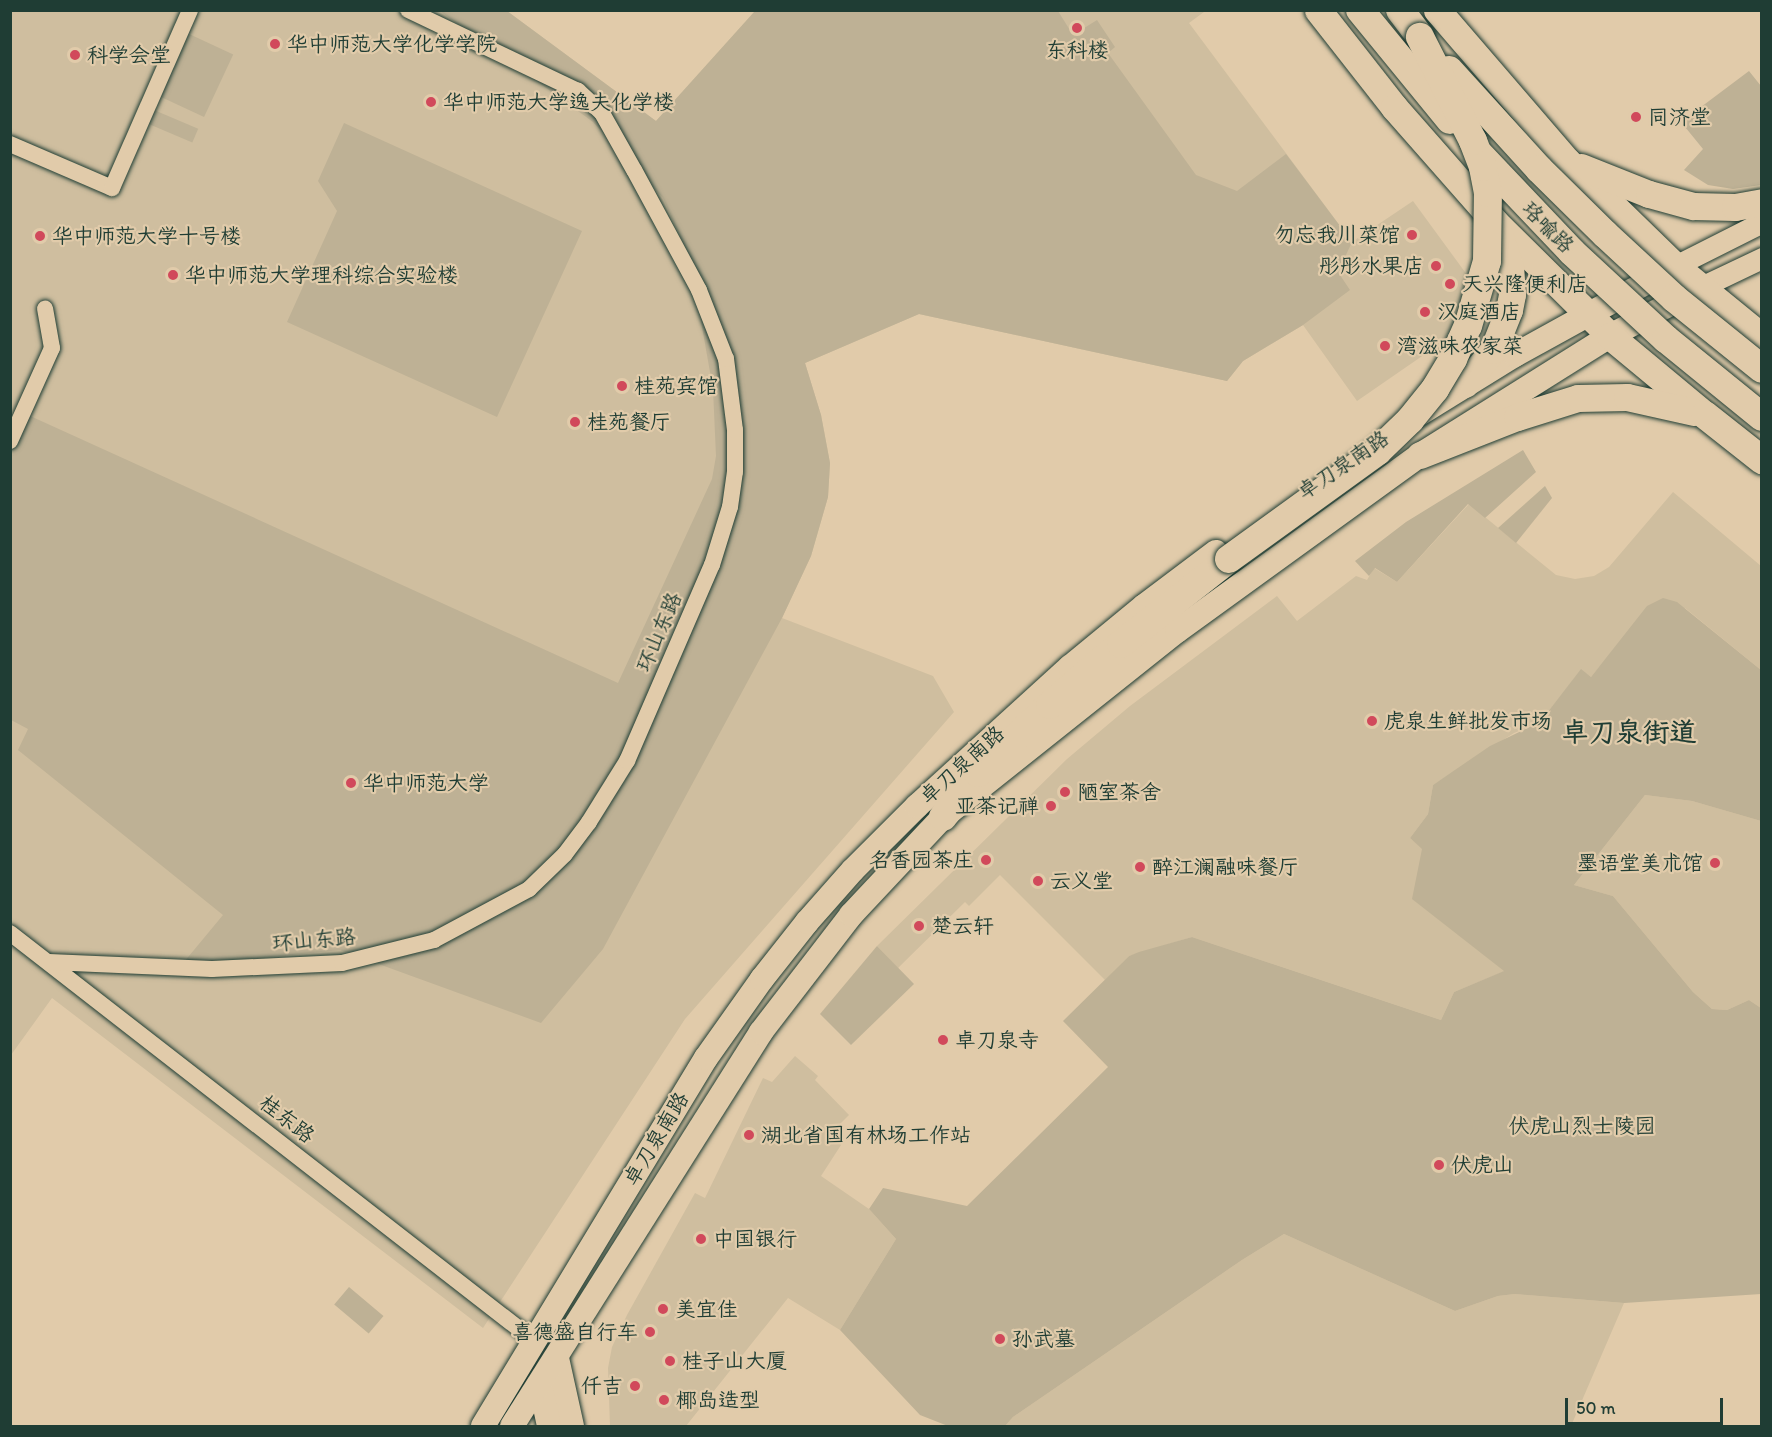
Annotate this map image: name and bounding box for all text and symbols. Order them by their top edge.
marker: 东科楼 [1070,21,1084,35]
place label: 华中师范大学化学学院 [287,31,497,57]
marker: 华中师范大学化学学院 [268,37,282,51]
place label: 东科楼 [1046,37,1108,63]
place label: 科学会堂 [87,42,171,68]
marker: 科学会堂 [68,48,82,62]
place label: 华中师范大学逸夫化学楼 [443,89,674,115]
marker: 华中师范大学逸夫化学楼 [424,95,438,109]
place label: 同济堂 [1648,104,1711,130]
marker: 同济堂 [1629,110,1643,124]
street label: 珞喻路 [1517,196,1579,258]
place label: 勿忘我川菜馆 [1274,222,1400,248]
place label: 华中师范大学十号楼 [52,223,241,249]
marker: 勿忘我川菜馆 [1405,228,1419,242]
marker: 华中师范大学十号楼 [33,229,47,243]
place label: 彤彤水果店 [1319,253,1424,279]
marker: 彤彤水果店 [1429,259,1443,273]
place label: 华中师范大学理科综合实验楼 [185,262,458,288]
marker: 华中师范大学理科综合实验楼 [166,268,180,282]
place label: 天兴隆便利店 [1462,271,1588,297]
marker: 天兴隆便利店 [1443,277,1457,291]
place label: 汉庭酒店 [1437,299,1521,325]
marker: 汉庭酒店 [1418,305,1432,319]
place label: 湾滋味农家菜 [1397,333,1523,359]
marker: 湾滋味农家菜 [1378,339,1392,353]
place label: 桂苑宾馆 [634,373,718,399]
marker: 桂苑宾馆 [615,379,629,393]
place label: 桂苑餐厅 [587,409,671,435]
marker: 桂苑餐厅 [568,415,582,429]
street label: 卓刀泉南路 [1292,425,1394,505]
street label: 环山东路 [631,588,687,676]
place label: 虎泉生鲜批发市场 [1384,708,1552,734]
marker: 虎泉生鲜批发市场 [1365,714,1379,728]
district label: 卓刀泉街道 [1562,716,1696,748]
street label: 卓刀泉南路 [915,721,1009,809]
place label: 华中师范大学 [363,770,489,796]
marker: 华中师范大学 [344,776,358,790]
place label: 陋室茶舍 [1077,779,1161,805]
marker: 陋室茶舍 [1058,785,1072,799]
place label: 亚茶记禅 [955,793,1039,819]
marker: 亚茶记禅 [1044,799,1058,813]
place label: 名香园茶庄 [869,847,974,873]
place label: 墨语堂美术馆 [1577,850,1703,876]
marker: 名香园茶庄 [979,853,993,867]
place label: 醉江澜融味餐厅 [1152,854,1299,880]
marker: 墨语堂美术馆 [1708,856,1722,870]
marker: 醉江澜融味餐厅 [1133,860,1147,874]
place label: 云义堂 [1050,868,1113,894]
marker: 云义堂 [1031,874,1045,888]
place label: 楚云轩 [931,913,994,939]
marker: 楚云轩 [912,919,926,933]
street label: 环山东路 [271,924,357,956]
place label: 卓刀泉寺 [955,1027,1039,1053]
marker: 卓刀泉寺 [936,1033,950,1047]
street label: 卓刀泉南路 [618,1088,694,1190]
street label: 桂东路 [254,1090,320,1148]
park label: 伏虎山烈士陵园 [1509,1113,1655,1139]
place label: 湖北省国有林场工作站 [761,1122,971,1148]
marker: 湖北省国有林场工作站 [742,1128,756,1142]
place label: 伏虎山 [1451,1152,1514,1178]
marker: 伏虎山 [1432,1158,1446,1172]
place label: 中国银行 [713,1226,797,1252]
marker: 中国银行 [694,1232,708,1246]
place label: 美宜佳 [675,1296,738,1322]
marker: 美宜佳 [656,1302,670,1316]
place label: 喜德盛自行车 [512,1319,638,1345]
marker: 喜德盛自行车 [643,1325,657,1339]
place label: 孙武墓 [1012,1326,1075,1352]
marker: 孙武墓 [993,1332,1007,1346]
place label: 桂子山大厦 [682,1348,787,1374]
marker: 桂子山大厦 [663,1354,677,1368]
place label: 仟吉 [581,1373,623,1399]
marker: 仟吉 [628,1379,642,1393]
scale bar [1568,1386,1726,1424]
place label: 椰岛造型 [676,1387,760,1413]
marker: 椰岛造型 [657,1393,671,1407]
text: 50 m [1576,1397,1616,1419]

